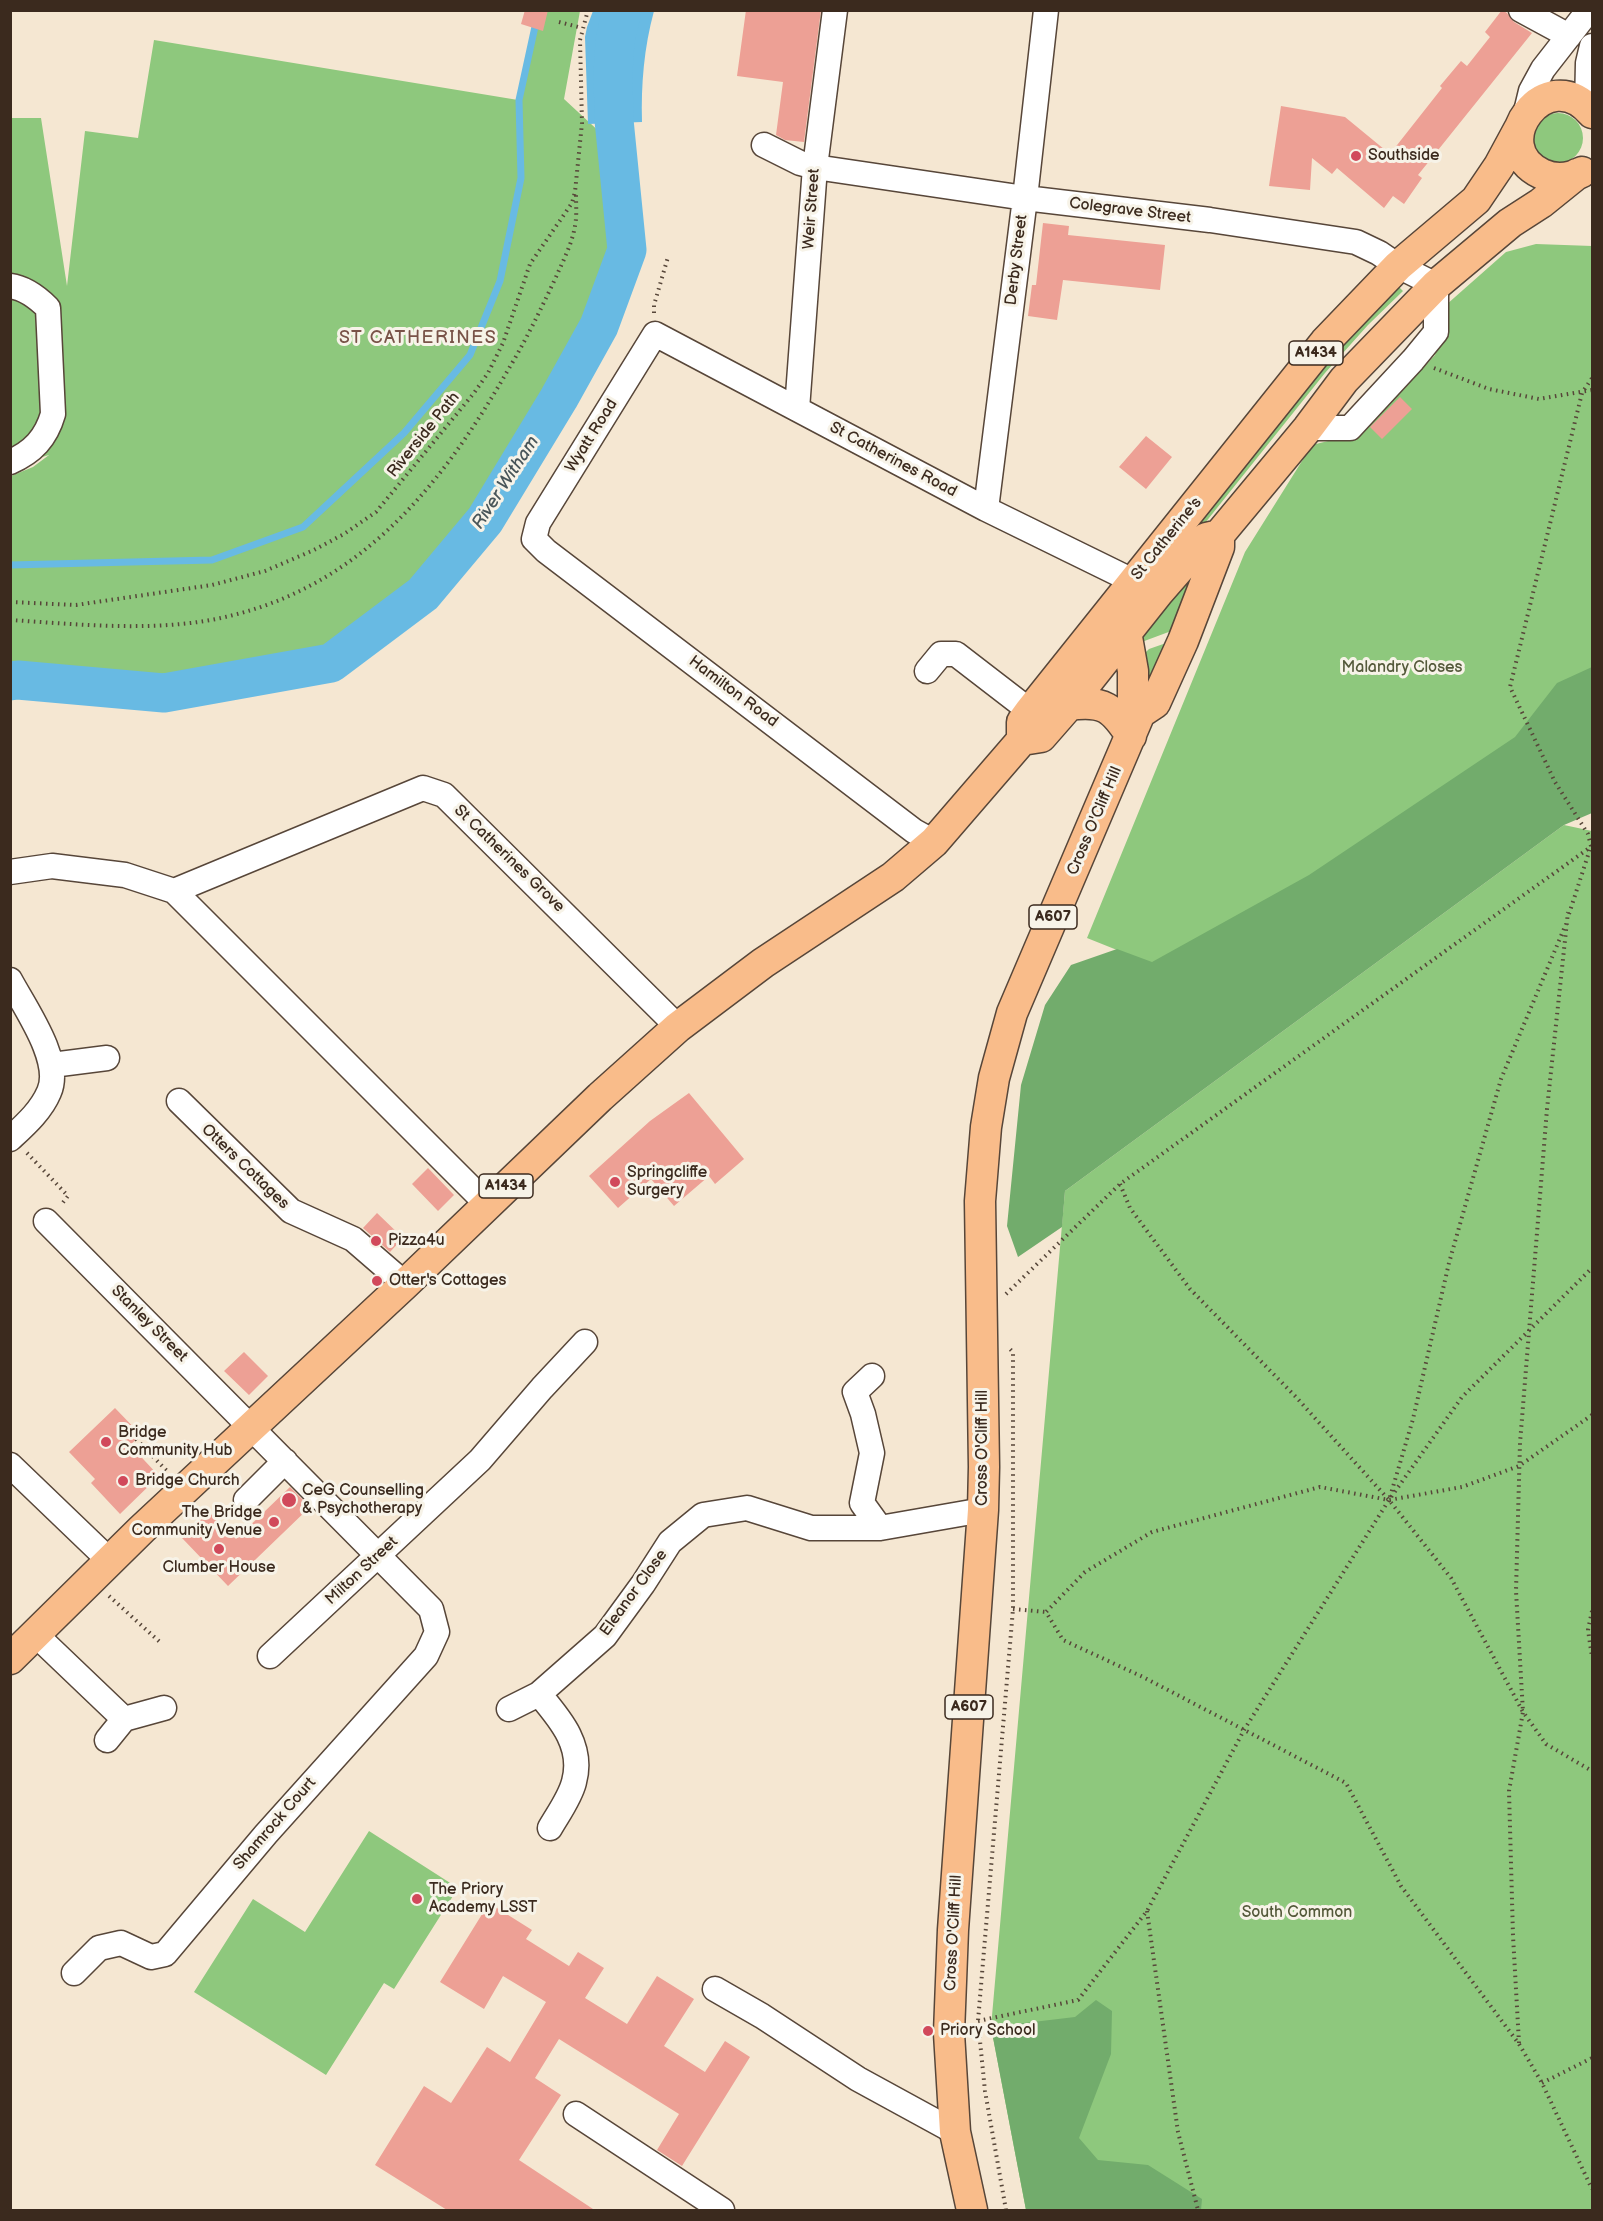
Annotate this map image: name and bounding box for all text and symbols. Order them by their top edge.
place label: Southside [1368,146,1440,166]
marker: Southside [1349,149,1363,163]
street label: Weir Street [800,168,824,250]
street label: Colegrave Street [1068,194,1192,228]
street label: Derby Street [1002,214,1032,306]
district label: ST CATHERINES [339,327,497,349]
road number: A1434 [1289,341,1343,365]
street label: Riverside Path [384,388,464,482]
street label: Wyatt Road [562,396,622,476]
street label: St Catherines Road [826,418,960,502]
water label: River Witham [468,432,544,534]
street label: St Catherine's [1128,494,1206,584]
street label: Hamilton Road [685,652,781,732]
park label: Malandry Closes [1342,658,1462,678]
street label: Cross O'Cliff Hill [1063,764,1127,878]
street label: St Catherines Grove [450,801,568,917]
road number: A607 [1029,905,1077,929]
street label: Otters Cottages [197,1120,293,1214]
place label: Springcliffe Surgery [627,1163,707,1201]
road number: A1434 [479,1174,533,1198]
marker: Springcliffe Surgery [608,1175,622,1189]
place label: Pizza4u [388,1231,445,1251]
marker: Pizza4u [369,1234,383,1248]
place label: Otter's Cottages [389,1271,506,1291]
marker: Otter's Cottages [370,1274,384,1288]
street label: Stanley Street [107,1282,191,1366]
street label: Cross O'Cliff Hill [973,1390,993,1506]
place label: Bridge Community Hub [118,1423,233,1461]
marker: Bridge Community Hub [99,1435,113,1449]
place label: Bridge Church [135,1471,240,1491]
marker: Bridge Church [116,1474,130,1488]
place label: CeG Counselling & Psychotherapy [302,1481,424,1519]
marker: CeG Counselling & Psychotherapy [280,1491,298,1509]
place label: The Bridge Community Venue [132,1503,262,1541]
marker: The Bridge Community Venue [267,1515,281,1529]
street label: Milton Street [322,1533,402,1609]
marker: Clumber House [212,1542,226,1556]
street label: Eleanor Close [596,1546,672,1640]
place label: Clumber House [163,1558,275,1578]
road number: A607 [945,1695,993,1719]
street label: Shamrock Court [230,1774,320,1874]
street label: Cross O'Cliff Hill [941,1875,967,1991]
place label: The Priory Academy LSST [429,1880,537,1918]
marker: The Priory Academy LSST [410,1892,424,1906]
park label: South Common [1242,1903,1352,1923]
place label: Priory School [940,2021,1036,2041]
marker: Priory School [921,2024,935,2038]

